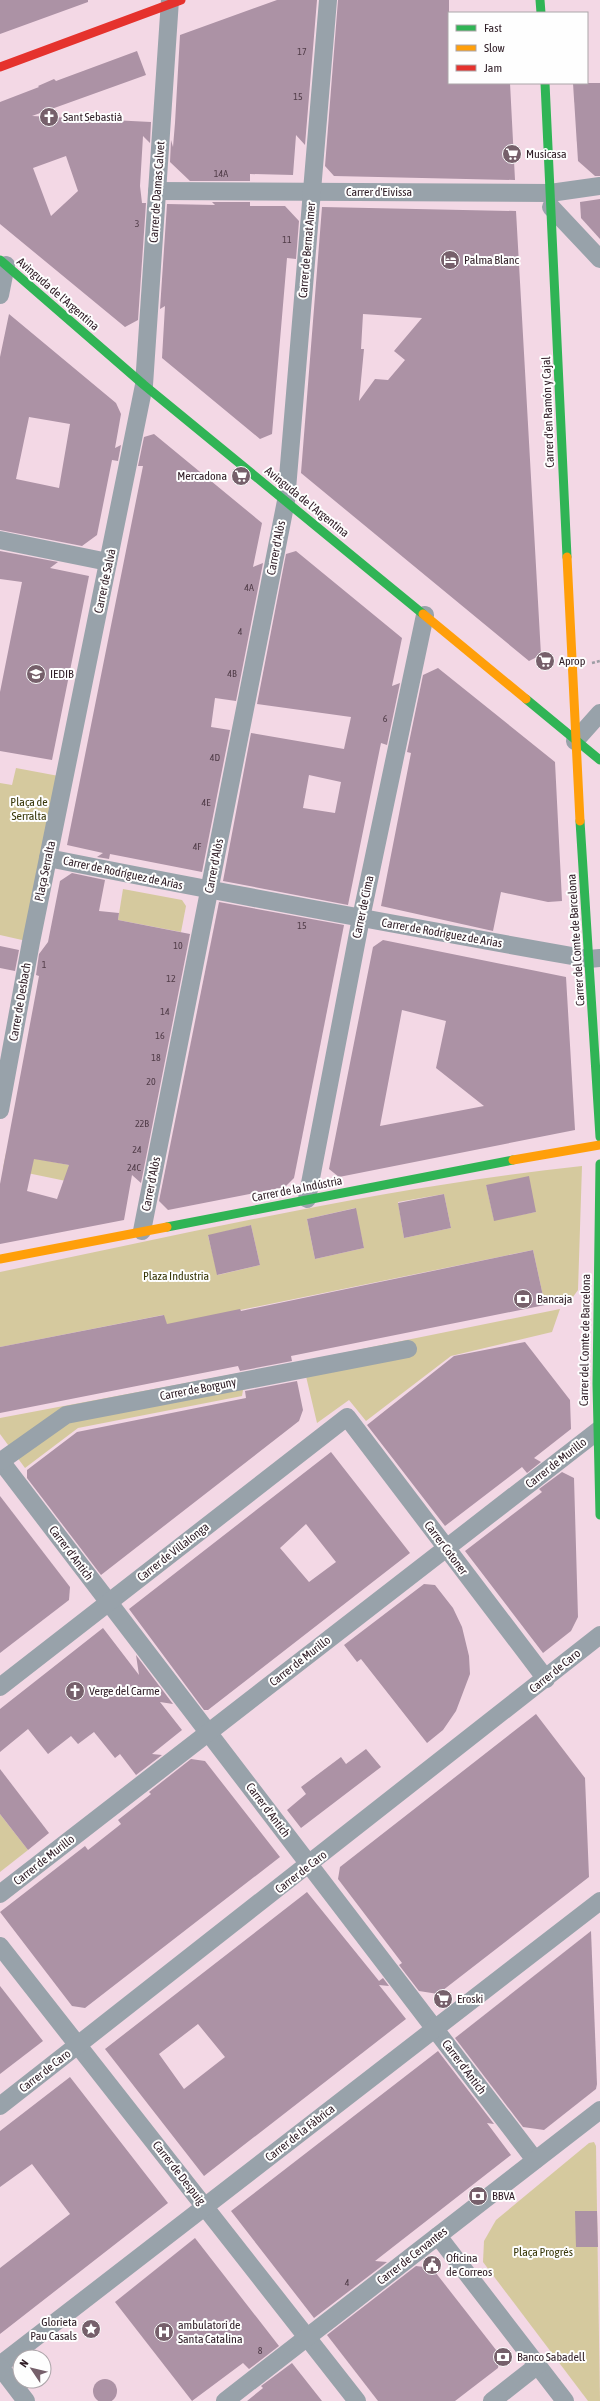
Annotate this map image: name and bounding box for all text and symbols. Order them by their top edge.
legend [448,12,588,84]
text: Fast [484,21,502,35]
text: Slow [484,41,505,55]
house number: 17 [297,46,307,57]
text: Jam [484,61,502,75]
house number: 15 [293,91,303,102]
church icon: Sant Sebastià [38,106,60,128]
place label: Sant Sebastià [63,110,122,124]
street label: Carrer de Damas Calvet [146,140,168,243]
supermarket icon: Musicasa [501,143,523,165]
place label: Musicasa [526,147,567,161]
house number: 14A [214,168,228,179]
street label: Carrer d'Eivissa [346,185,412,199]
street label: Carrer de Bernat Amer [296,201,318,299]
house number: 3 [135,218,140,229]
house number: 11 [282,234,292,245]
hotel icon: Palma Blanc [439,249,461,271]
place label: Palma Blanc [464,253,520,267]
street label: Avinguda de l'Argentina [14,255,102,333]
street label: Carrer d'en Ramón y Cajal [539,355,557,468]
street label: Avinguda de l'Argentina [262,464,352,540]
supermarket icon: Mercadona [230,465,252,487]
place label: Mercadona [177,469,227,483]
street label: Carrer d'Alòs [264,520,288,576]
street label: Carrer de Salvà [91,547,119,615]
house number: 4A [244,582,254,593]
house number: 4 [238,626,243,637]
supermarket icon: Aprop [534,650,556,672]
place label: Aprop [559,654,586,668]
school or university icon: IEDIB [25,663,47,685]
place label: IEDIB [50,667,74,681]
house number: 4B [227,668,237,679]
house number: 6 [383,713,388,724]
house number: 4D [210,752,221,763]
park label: Plaça de Serralta [10,795,48,823]
house number: 4E [202,797,211,808]
street label: Carrer d'Alòs [202,838,226,894]
street label: Plaça Serralta [32,839,58,903]
house number: 4F [193,841,201,852]
street label: Carrer de Rodríguez de Arias [62,853,184,893]
street label: Carrer de Cima [350,874,376,940]
street label: Carrer del Comte de Barcelona [564,874,588,1006]
street label: Carrer de Rodríguez de Arias [381,915,503,951]
house number: 15 [297,920,307,931]
house number: 10 [173,940,183,951]
house number: 1 [42,959,47,970]
street label: Carrer de Desbach [6,962,34,1042]
house number: 12 [166,973,176,984]
house number: 14 [160,1006,170,1017]
house number: 16 [155,1030,165,1041]
house number: 18 [151,1052,161,1063]
house number: 20 [146,1076,156,1087]
house number: 22B [135,1118,149,1129]
house number: 24 [132,1144,142,1155]
street label: Carrer d'Alòs [139,1156,163,1212]
house number: 24C [127,1162,141,1173]
street label: Carrer de la Indústria [251,1173,343,1205]
park label: Plaza Industria [143,1269,209,1283]
street label: Carrer del Comte de Barcelona [577,1274,593,1406]
bank icon: Bancaja [512,1288,534,1310]
place label: Bancaja [537,1292,572,1306]
street label: Carrer de Borguny [159,1375,238,1403]
street label: Carrer de Murillo [523,1435,590,1491]
street label: Carrer Cotoner [421,1518,471,1578]
street label: Carrer de Villalonga [134,1520,212,1584]
street label: Carrer d'Antich [46,1523,96,1583]
street label: Carrer de Murillo [267,1633,334,1689]
street label: Carrer de Caro [527,1646,584,1696]
church icon: Verge del Carme [64,1680,86,1702]
place label: Verge del Carme [89,1684,160,1698]
street label: Carrer d'Antich [243,1780,293,1840]
street label: Carrer de Murillo [11,1832,78,1888]
street label: Carrer de Caro [272,1847,330,1896]
supermarket icon: Eroski [432,1988,454,2010]
place label: Eroski [457,1992,483,2006]
street label: Carrer d'Antich [439,2037,489,2097]
street label: Carrer de Caro [16,2046,74,2095]
street label: Carrer de la Fàbrica [263,2102,337,2164]
street label: Carrer de Despuig [150,2138,209,2208]
bank icon: BBVA [467,2185,489,2207]
place label: BBVA [492,2189,515,2203]
street label: Carrer de Cervantes [374,2224,450,2288]
park label: Plaça Progrés [513,2245,573,2259]
place label: Oficina de Correos [446,2251,492,2279]
public building icon: Oficina de Correos [421,2254,443,2276]
house number: 4 [345,2277,350,2288]
place label: Glorieta Pau Casals [30,2315,77,2343]
place icon: Glorieta Pau Casals [80,2318,102,2340]
place label: ambulatori de Santa Catalina [178,2318,242,2346]
hospital icon: ambulatori de Santa Catalina [153,2321,175,2343]
house number: 8 [258,2345,263,2356]
bank icon: Banco Sabadell [492,2346,514,2368]
north arrow [12,2349,52,2389]
place label: Banco Sabadell [517,2350,586,2364]
text: N [17,2357,31,2369]

